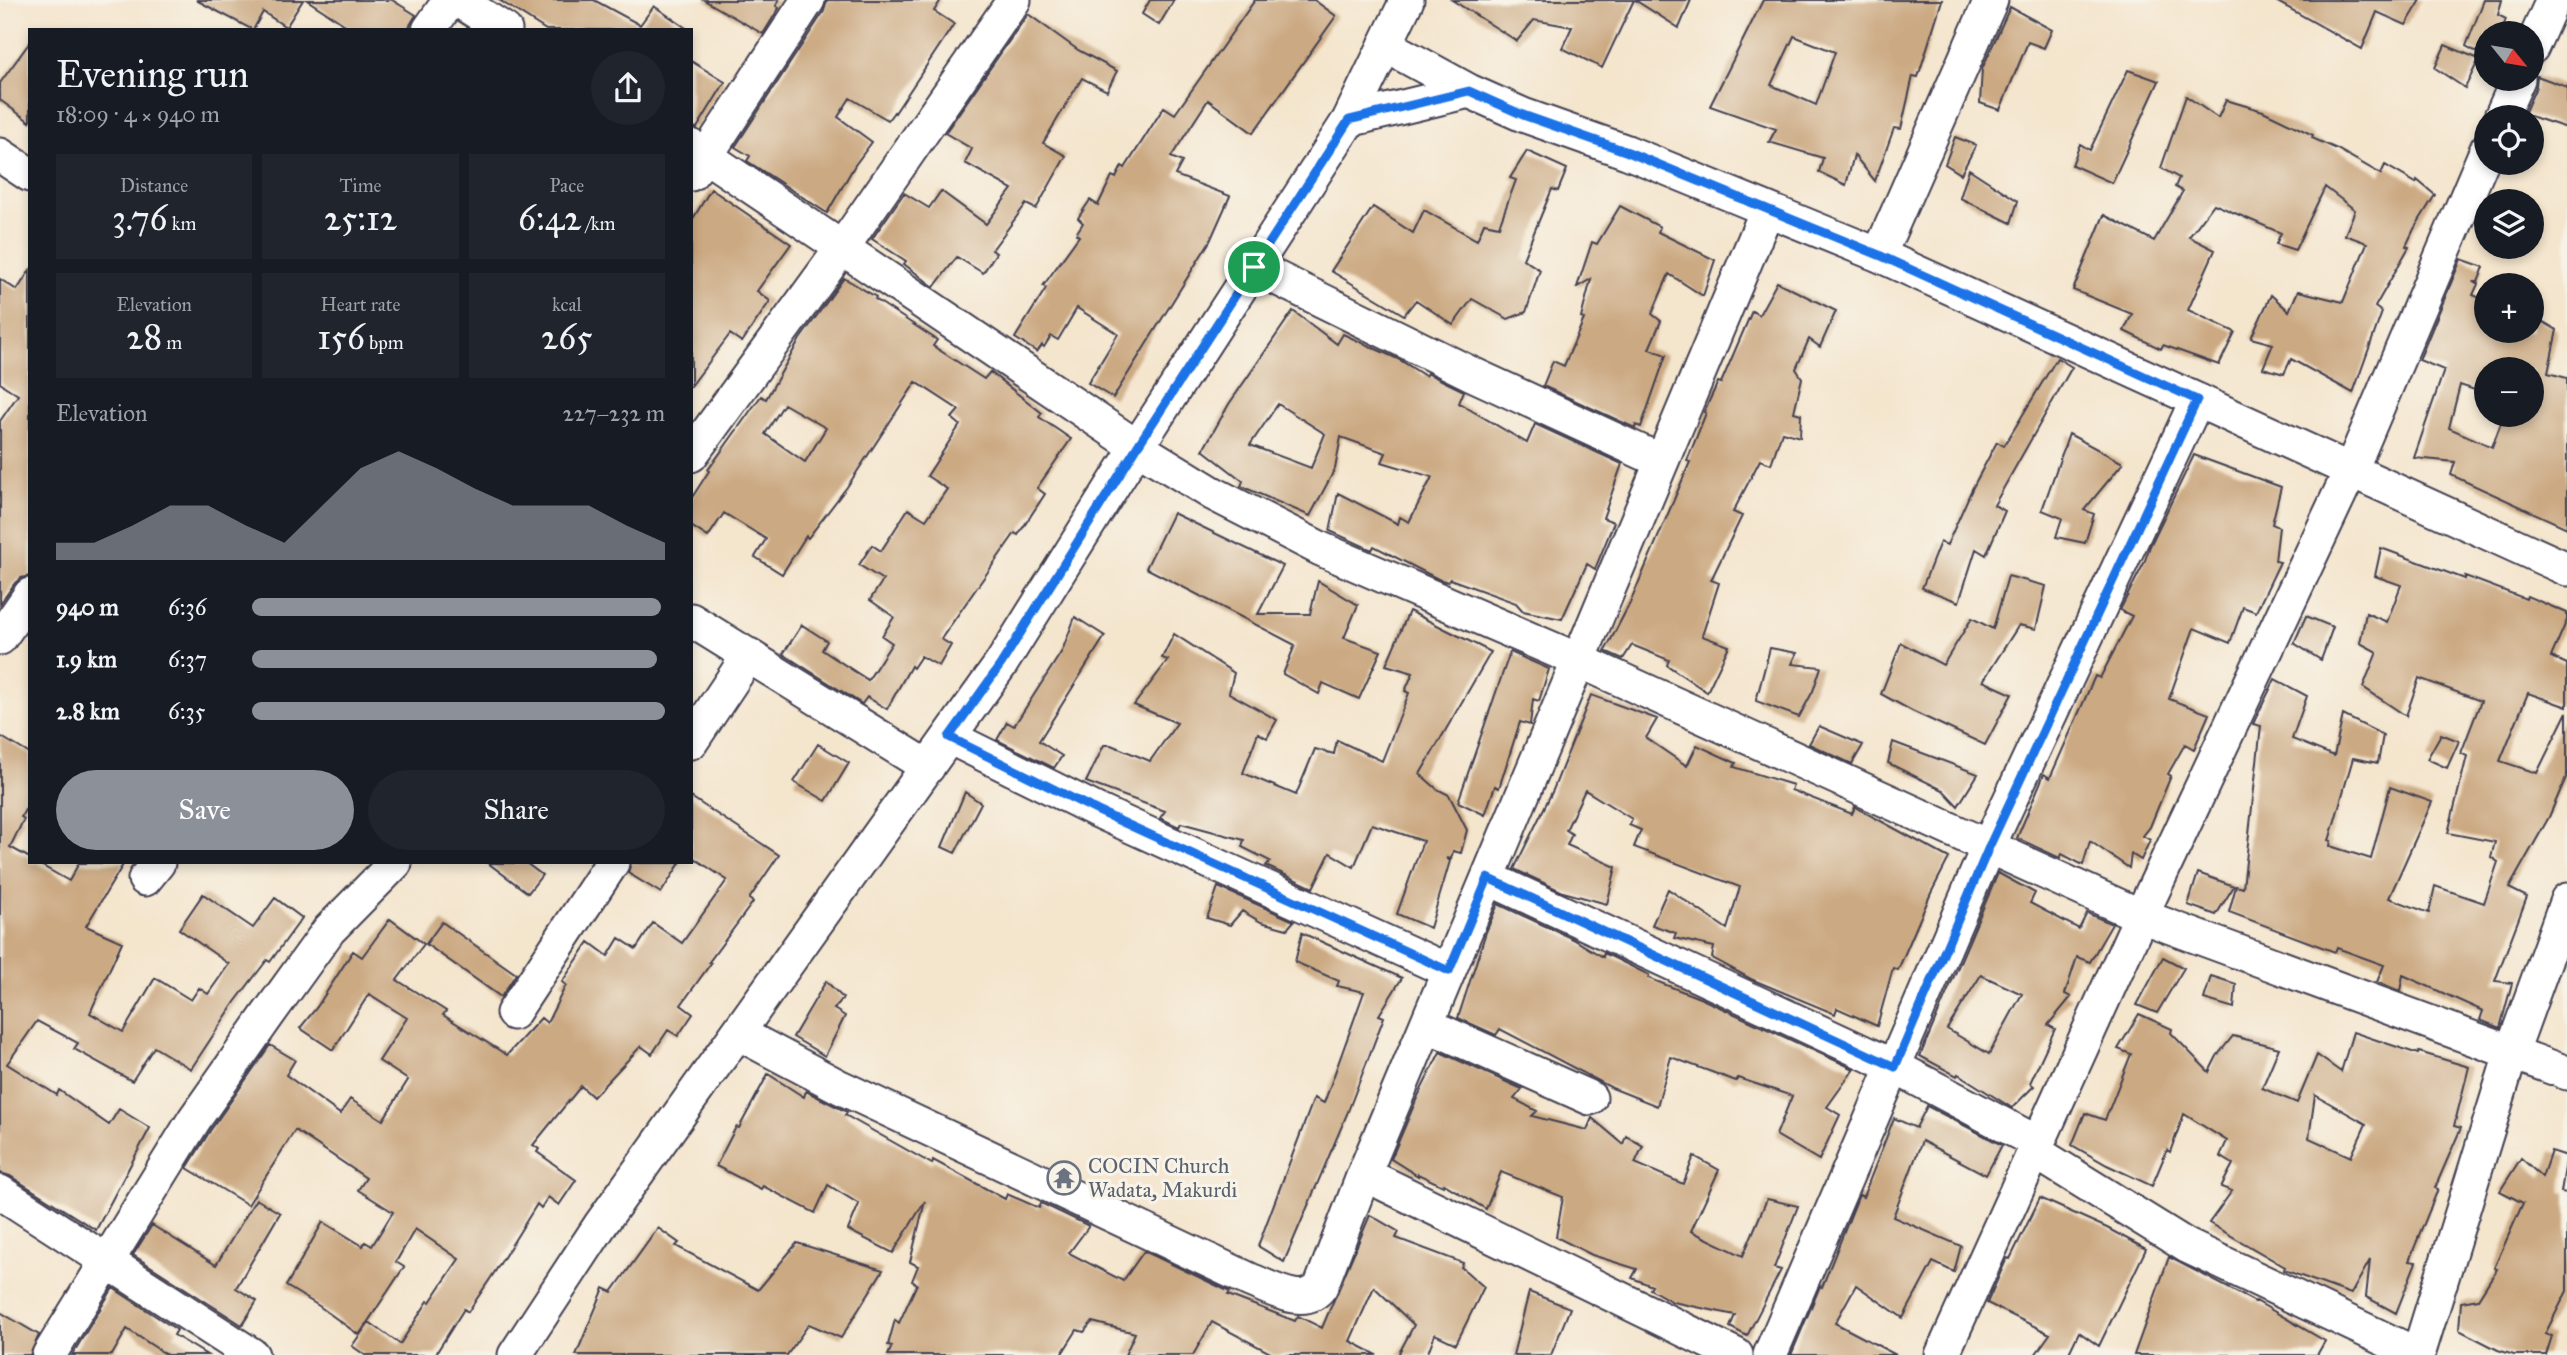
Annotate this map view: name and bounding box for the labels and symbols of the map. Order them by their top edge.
north arrow [2474,21,2544,91]
pin [1224,237,1284,297]
place label: COCIN Church Wadata, Makurdi [1088,1153,1238,1203]
temple icon: COCIN Church Wadata, Makurdi [1045,1159,1083,1197]

